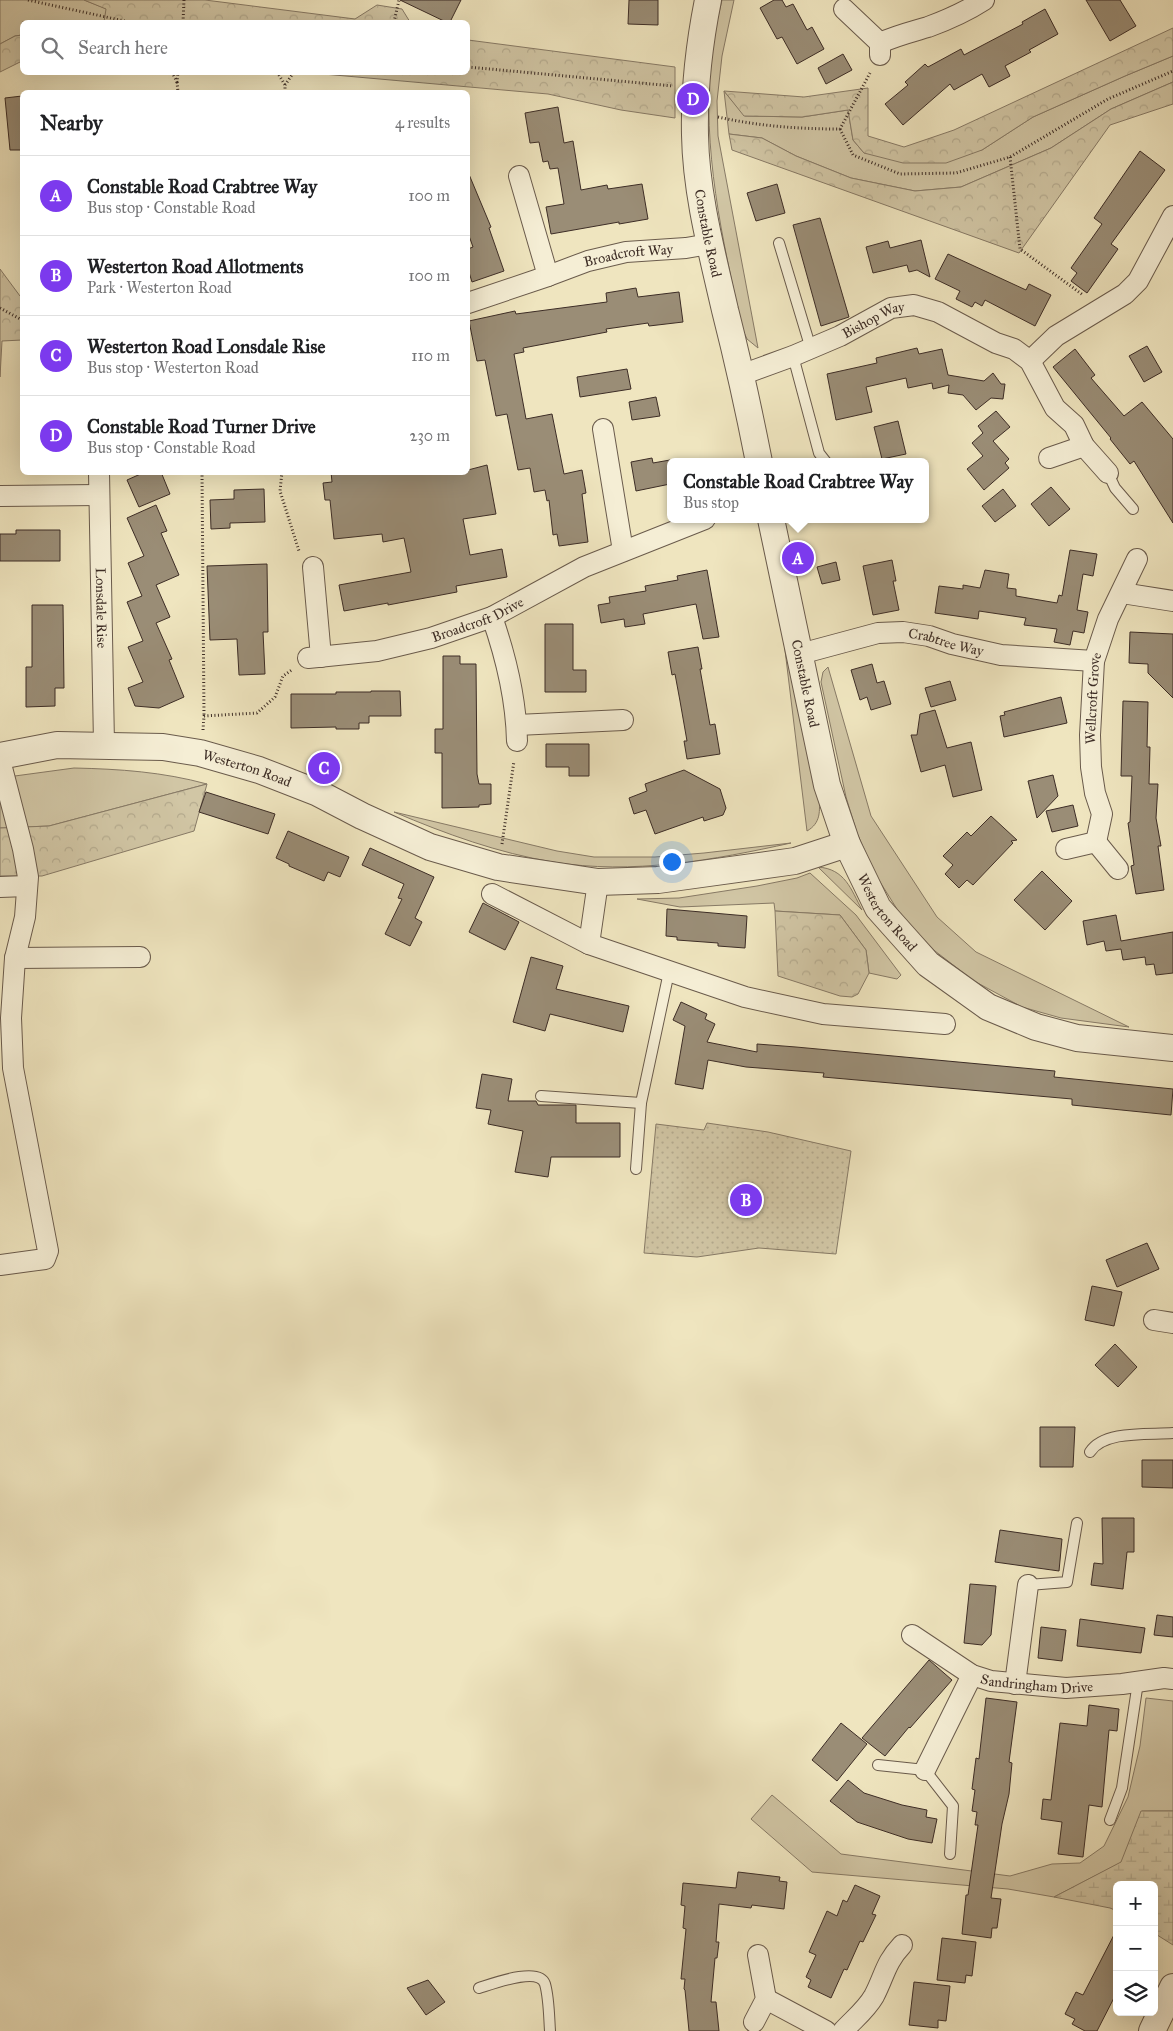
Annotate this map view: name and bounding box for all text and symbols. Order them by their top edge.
search box [20,20,470,75]
icon: search [38,34,66,62]
text: Search here [78,36,168,59]
pin: D [677,80,709,118]
text: Nearby [40,110,103,136]
text: 4 results [395,113,450,132]
text: Constable Road Crabtree Way [87,175,317,198]
text: A [51,186,61,205]
text: 100 m [408,186,450,205]
street label: Constable Road [691,188,725,279]
text: Bus stop · Constable Road [87,198,256,217]
street label: Broadcroft Way [582,241,674,271]
text: Westerton Road Allotments [87,255,303,278]
text: B [51,266,61,285]
text: 100 m [408,266,450,285]
text: Park · Westerton Road [87,278,232,297]
street label: Bishop Way [839,298,906,342]
text: Westerton Road Lonsdale Rise [87,335,325,358]
text: C [51,346,61,365]
text: 110 m [411,346,450,365]
text: Bus stop · Westerton Road [87,358,259,377]
text: Constable Road Turner Drive [87,415,316,438]
text: D [50,426,62,445]
text: 230 m [410,426,450,445]
text: Bus stop · Constable Road [87,438,256,457]
popup [667,458,929,523]
text: Constable Road Crabtree Way [683,470,913,493]
text: Bus stop [683,493,739,512]
pin: A [782,539,814,577]
street label: Lonsdale Rise [92,568,110,649]
street label: Broadcroft Drive [430,593,527,646]
street label: Crabtree Way [907,625,986,660]
street label: Constable Road [788,638,823,729]
street label: Wellcroft Grove [1082,650,1105,744]
street label: Westerton Road [201,746,294,791]
pin: C [308,749,340,787]
your location [659,849,685,875]
street label: Westerton Road [854,871,921,955]
pin: B [730,1181,762,1219]
street label: Sandringham Drive [978,1670,1094,1697]
map controls [1113,1881,1158,2016]
button: + [1113,1881,1158,1926]
button: − [1113,1926,1158,1971]
button: layers [1113,1971,1158,2016]

